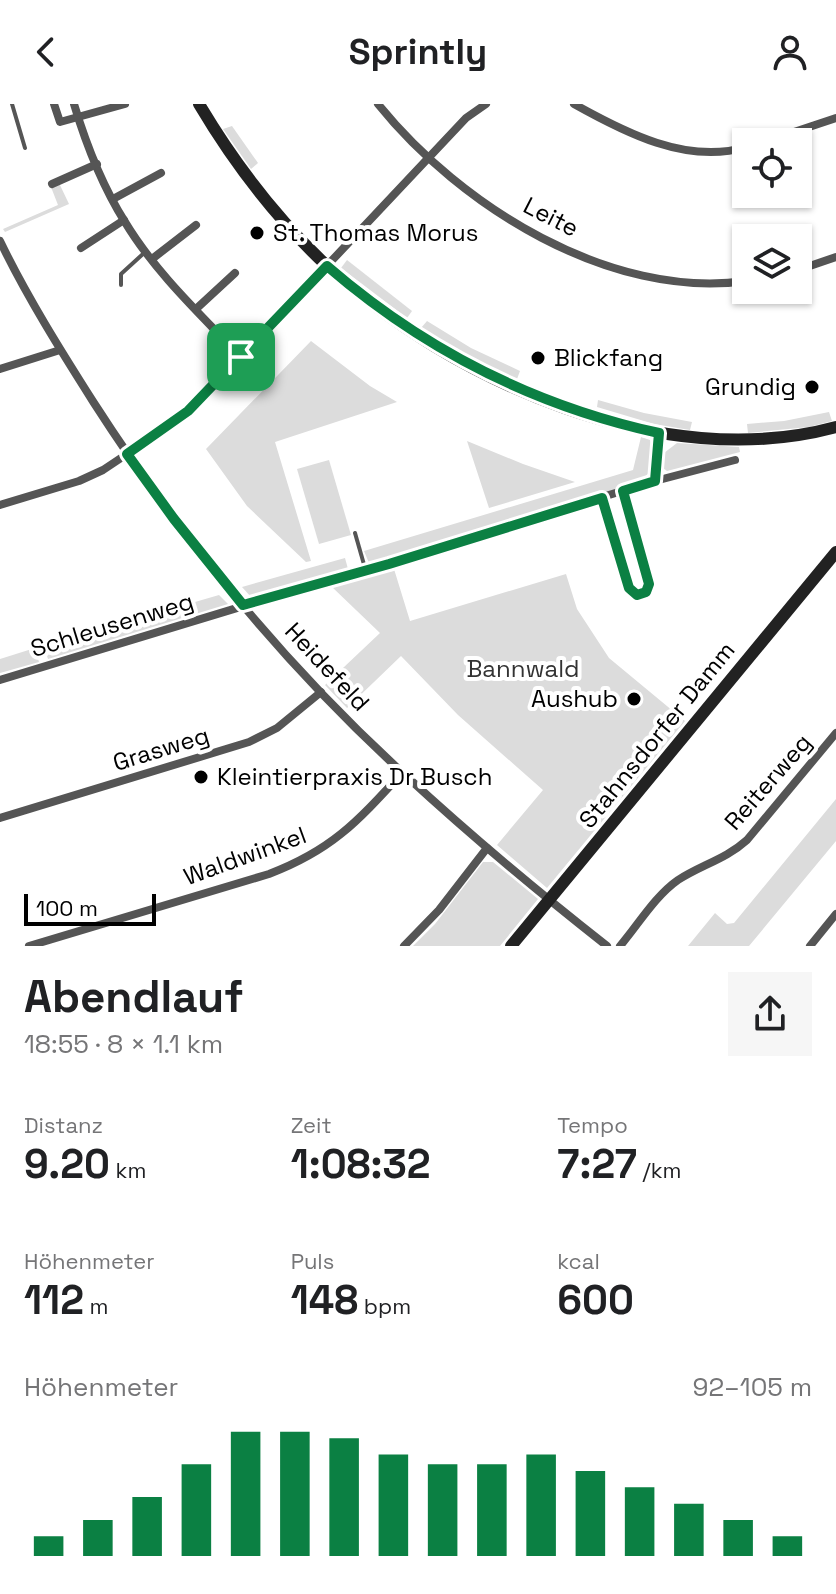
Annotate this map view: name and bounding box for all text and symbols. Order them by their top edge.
text: Sprintly [349,29,487,75]
icon: back [24,30,68,74]
icon: person [768,30,812,74]
map controls [732,128,812,304]
button: locate [732,128,812,208]
street label: Leite [518,190,584,244]
place label: St. Thomas Morus [273,217,478,248]
marker: St. Thomas Morus [248,224,266,242]
button: layers [732,224,812,304]
pin [207,323,275,391]
icon: arrive [219,335,263,379]
place label: Blickfang [554,342,663,373]
marker: Blickfang [529,349,547,367]
place label: Grundig [705,371,796,402]
marker: Grundig [803,378,821,396]
street label: Schleusenweg [27,585,197,664]
street label: Heidefeld [278,616,376,718]
street label: Stahnsdorfer Damm [572,635,741,834]
park label: Bannwald [466,653,580,684]
place label: Aushub [531,683,618,714]
marker: Aushub [625,690,643,708]
street label: Grasweg [109,719,213,778]
street label: Reiterweg [717,727,818,836]
place label: Kleintierpraxis Dr Busch [217,761,492,792]
marker: Kleintierpraxis Dr Busch [192,768,210,786]
street label: Waldwinkel [179,819,310,892]
scale bar [24,890,156,926]
text: 100 m [36,894,98,922]
text: Abendlauf [24,969,243,1025]
button: share [728,972,812,1056]
text: 18:55 · 8 × 1.1 km [24,1027,223,1061]
text: Distanz [24,1111,103,1139]
text: Zeit [291,1111,332,1139]
text: Tempo [557,1111,628,1139]
text: 9.20 [24,1139,110,1190]
text: 1:08:32 [291,1139,431,1190]
text: 7:27 [557,1139,637,1190]
text: km [110,1156,146,1184]
text: /km [637,1156,682,1184]
text: Höhenmeter [24,1247,155,1275]
text: Puls [291,1247,334,1275]
text: kcal [557,1247,600,1275]
text: 112 [24,1275,84,1326]
text: 148 [291,1275,358,1326]
text: 600 [557,1275,634,1326]
text: m [84,1292,109,1320]
text: bpm [358,1292,411,1320]
text: Höhenmeter [24,1370,178,1404]
text: 92–105 m [693,1370,812,1404]

